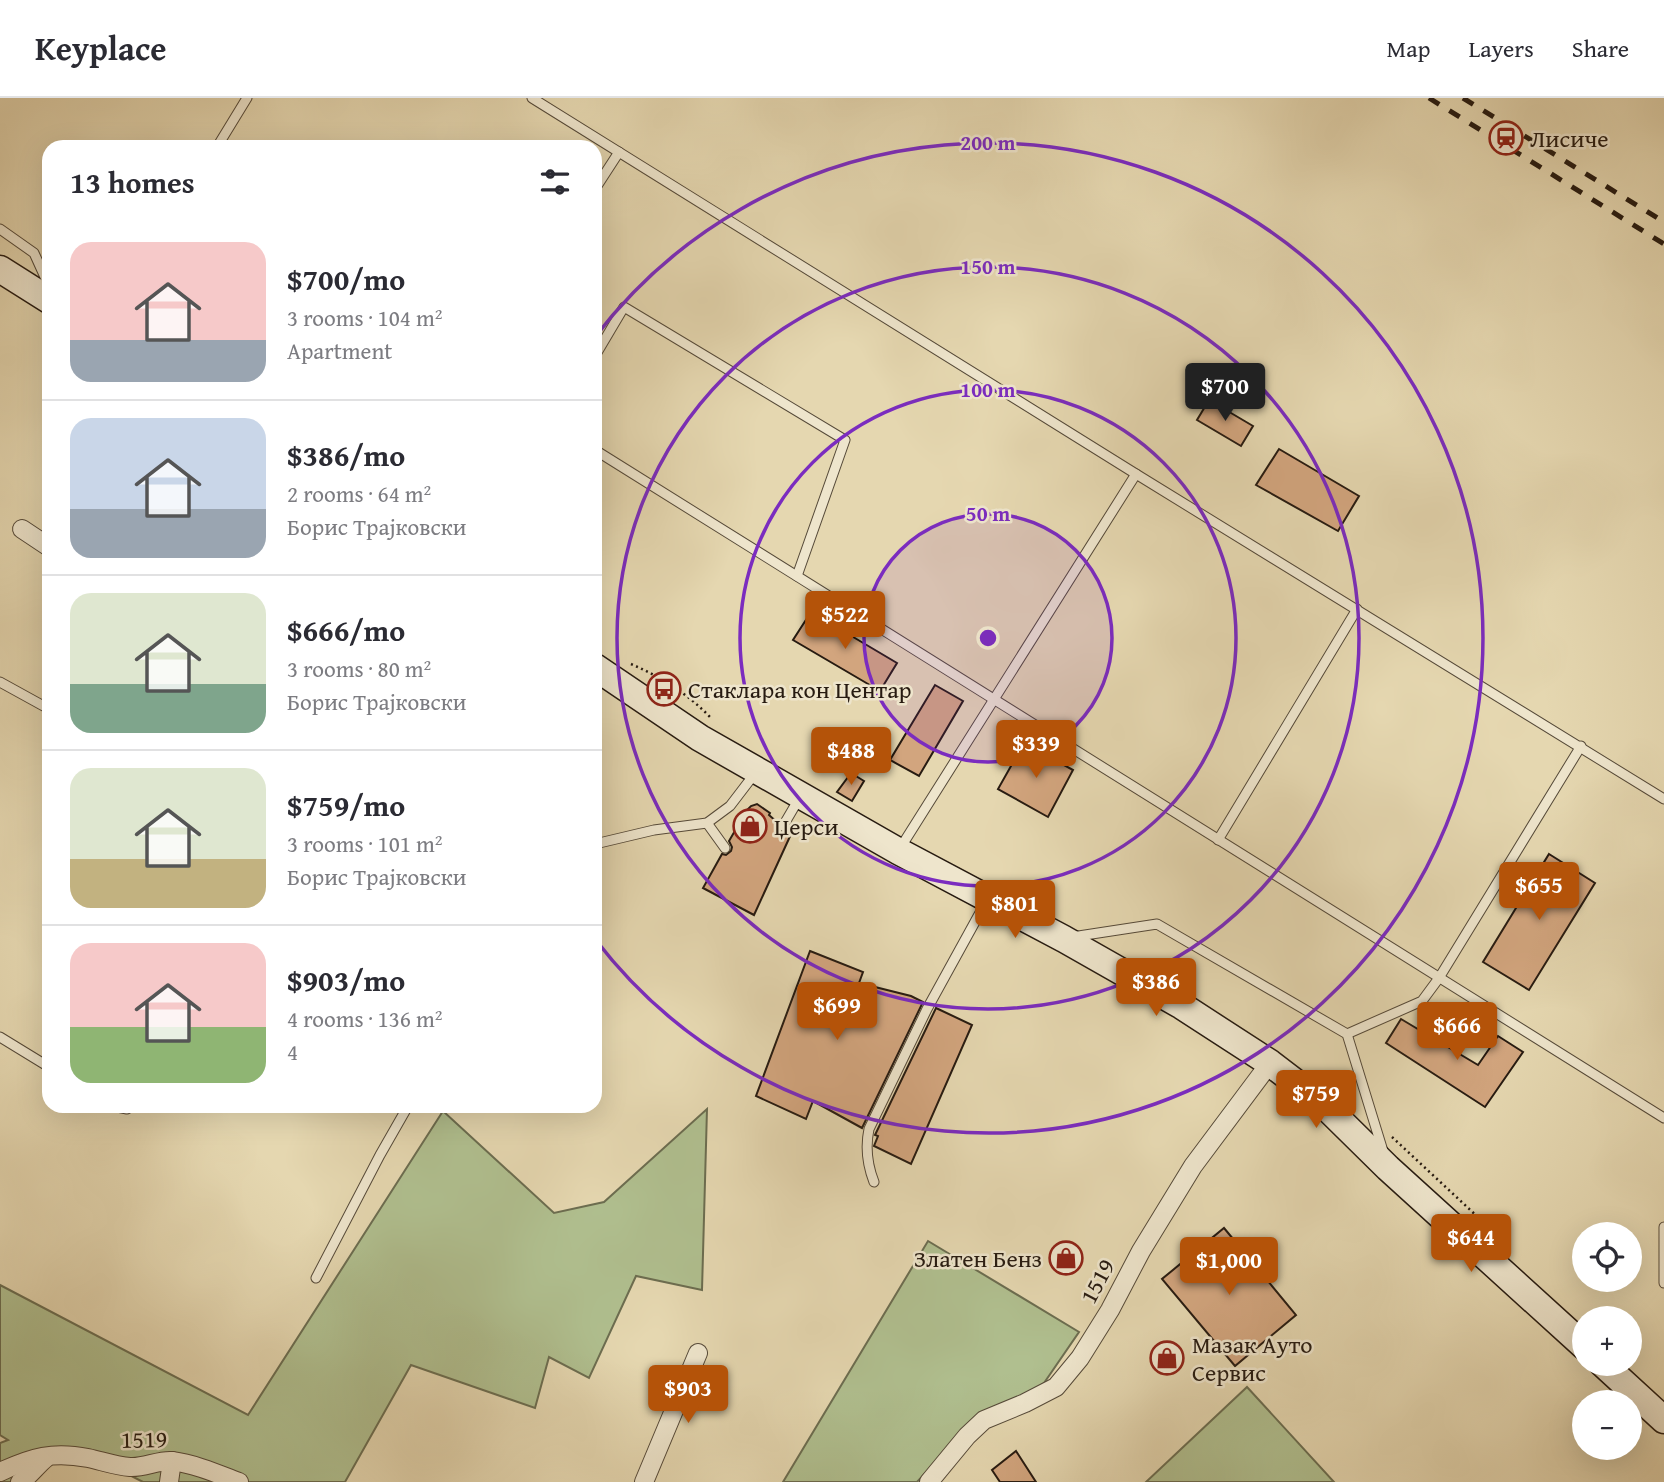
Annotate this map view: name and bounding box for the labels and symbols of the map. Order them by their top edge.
station icon: Лисиче [1487,119,1525,157]
place label: Лисиче [1530,121,1609,156]
text: 200 m [960,127,1016,158]
text: 150 m [960,251,1016,282]
pin: $700 [1184,364,1266,423]
text: 100 m [960,374,1016,405]
text: 50 m [966,498,1010,529]
pin: $522 [804,592,886,651]
centre of rings [976,626,1000,650]
bus stop icon: Стаклара кон Центар [645,670,683,708]
place label: Стаклара кон Центар [688,672,912,707]
pin: $339 [995,720,1077,780]
pin: $488 [810,728,892,787]
shop icon: Џерси [731,807,769,845]
place label: Џерси [774,809,838,844]
pin: $655 [1498,862,1580,922]
pin: $801 [974,880,1056,940]
pin: $386 [1115,958,1197,1018]
pin: $699 [796,982,878,1042]
pin: $666 [1416,1002,1498,1062]
pin: $759 [1275,1070,1357,1130]
pin: $644 [1430,1214,1512,1274]
pin: $1,000 [1172,1238,1286,1297]
shop icon: Златен Бенз [1047,1239,1085,1277]
place label: Златен Бенз [914,1241,1042,1276]
street label: 1519 [1071,1252,1123,1310]
place label: Мазак Ауто Сервис [1192,1327,1313,1390]
shop icon: Мазак Ауто Сервис [1148,1339,1186,1377]
pin: $903 [647,1366,729,1425]
street label: 1519 [121,1421,167,1457]

